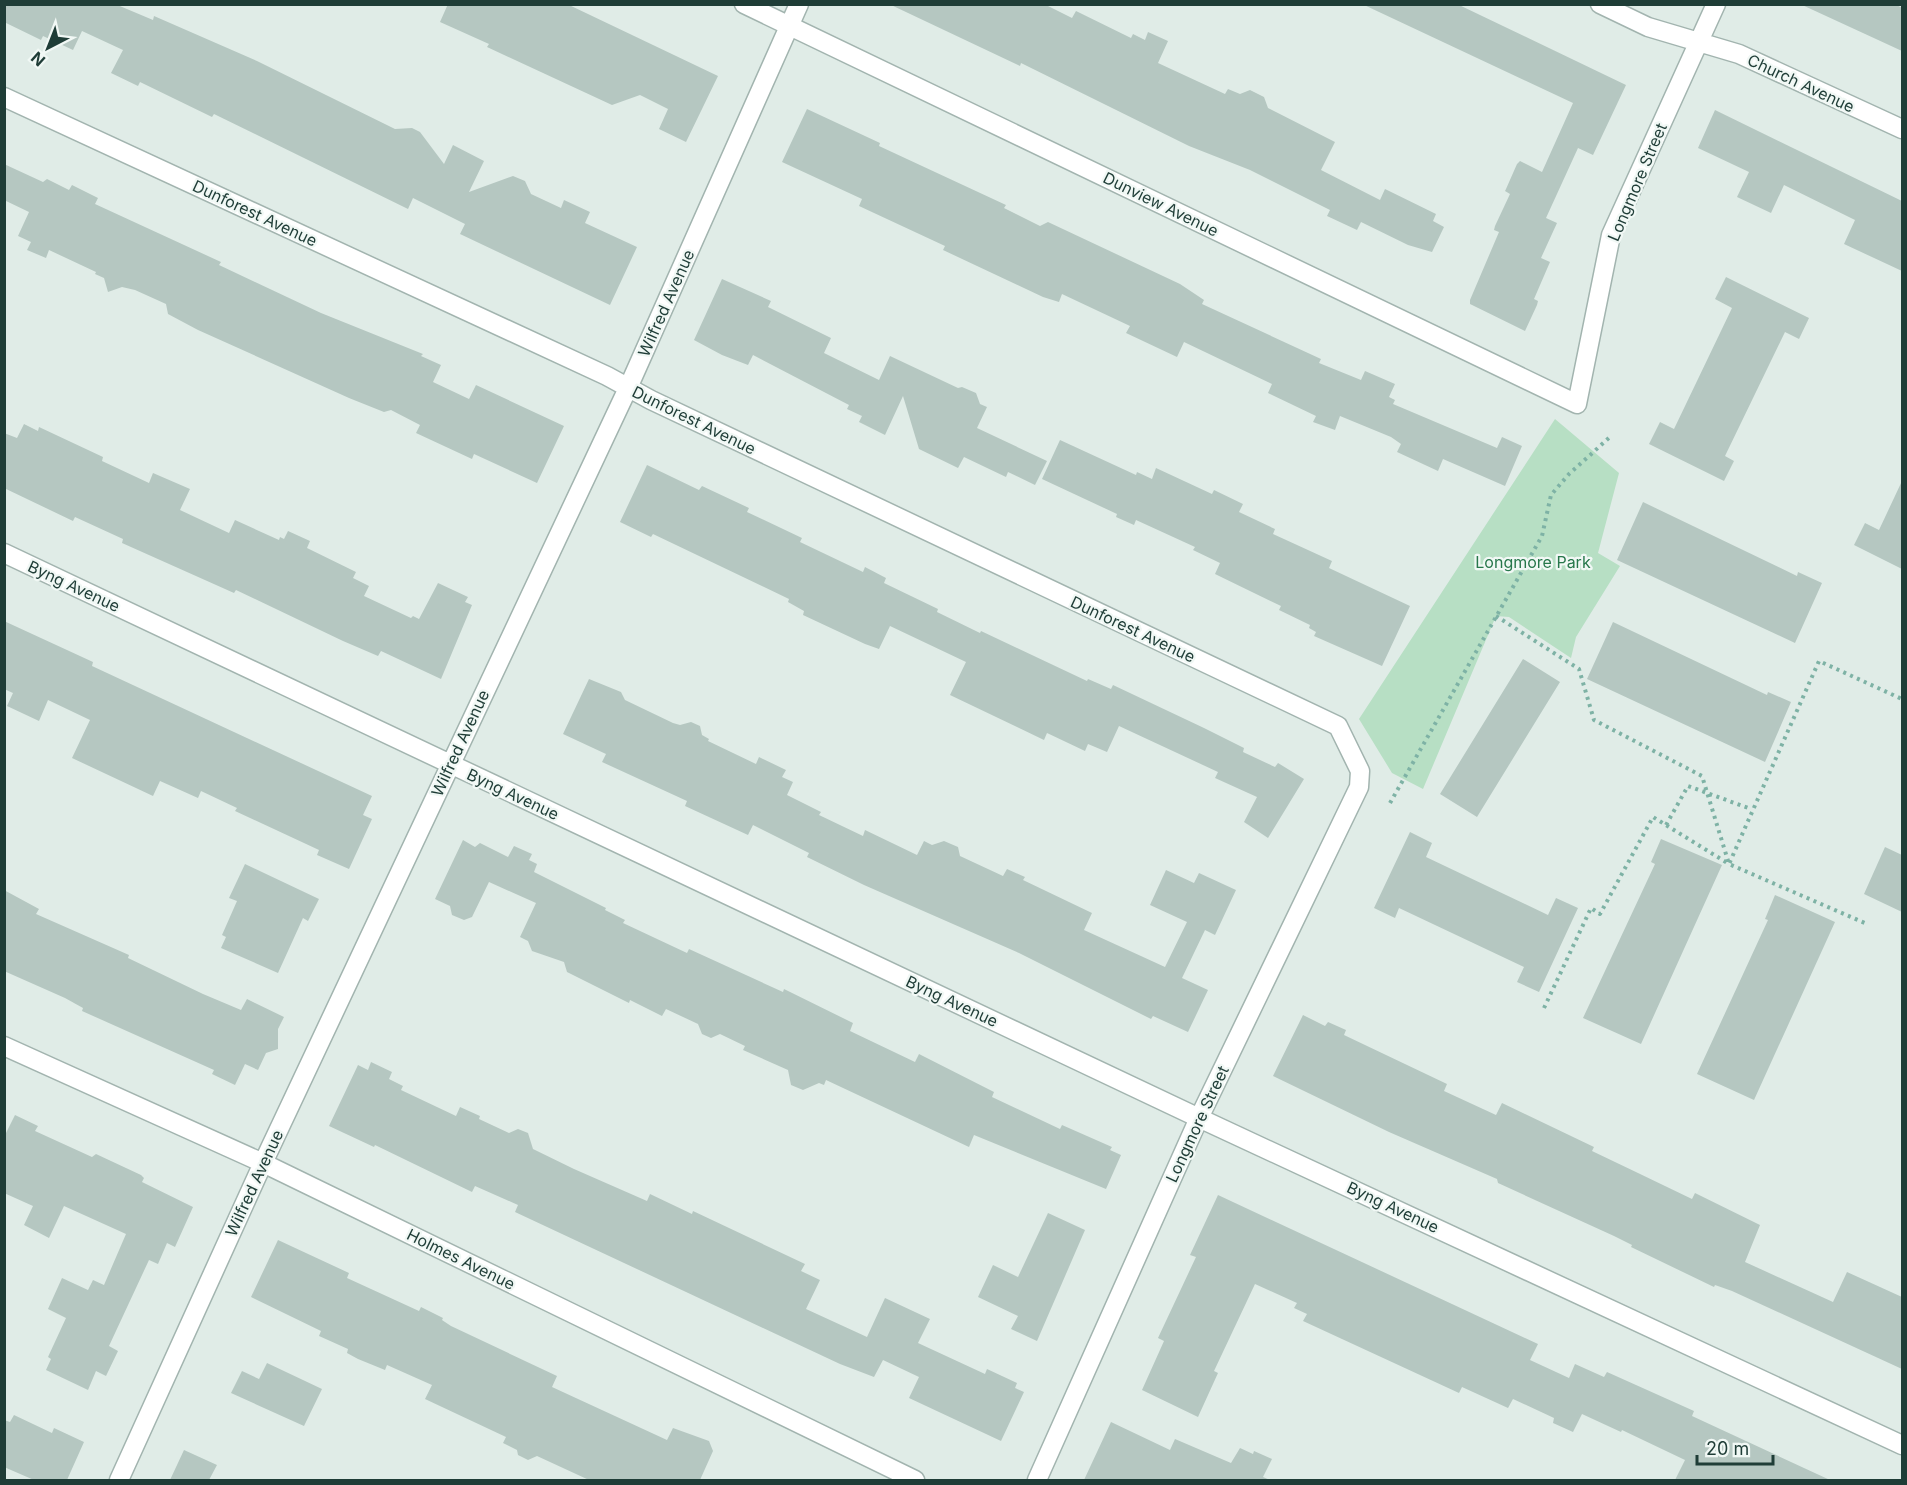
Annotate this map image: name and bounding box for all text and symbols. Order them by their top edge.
north arrow [18,18,78,78]
text: N [27,48,49,71]
street label: Church Avenue [1744,49,1858,117]
street label: Longmore Street [1603,120,1671,244]
street label: Dunview Avenue [1100,167,1222,241]
street label: Dunforest Avenue [190,175,320,251]
street label: Wilfred Avenue [633,246,699,360]
street label: Dunforest Avenue [629,381,759,459]
park label: Longmore Park [1475,552,1591,572]
street label: Byng Avenue [25,556,123,616]
street label: Dunforest Avenue [1068,591,1198,667]
street label: Wilfred Avenue [427,687,493,799]
street label: Byng Avenue [464,764,562,824]
street label: Byng Avenue [903,971,1001,1031]
street label: Longmore Street [1161,1063,1233,1185]
street label: Wilfred Avenue [221,1127,287,1239]
street label: Byng Avenue [1344,1177,1442,1237]
street label: Holmes Avenue [404,1224,518,1294]
scale bar [1697,1428,1774,1466]
text: 20 m [1706,1438,1749,1459]

